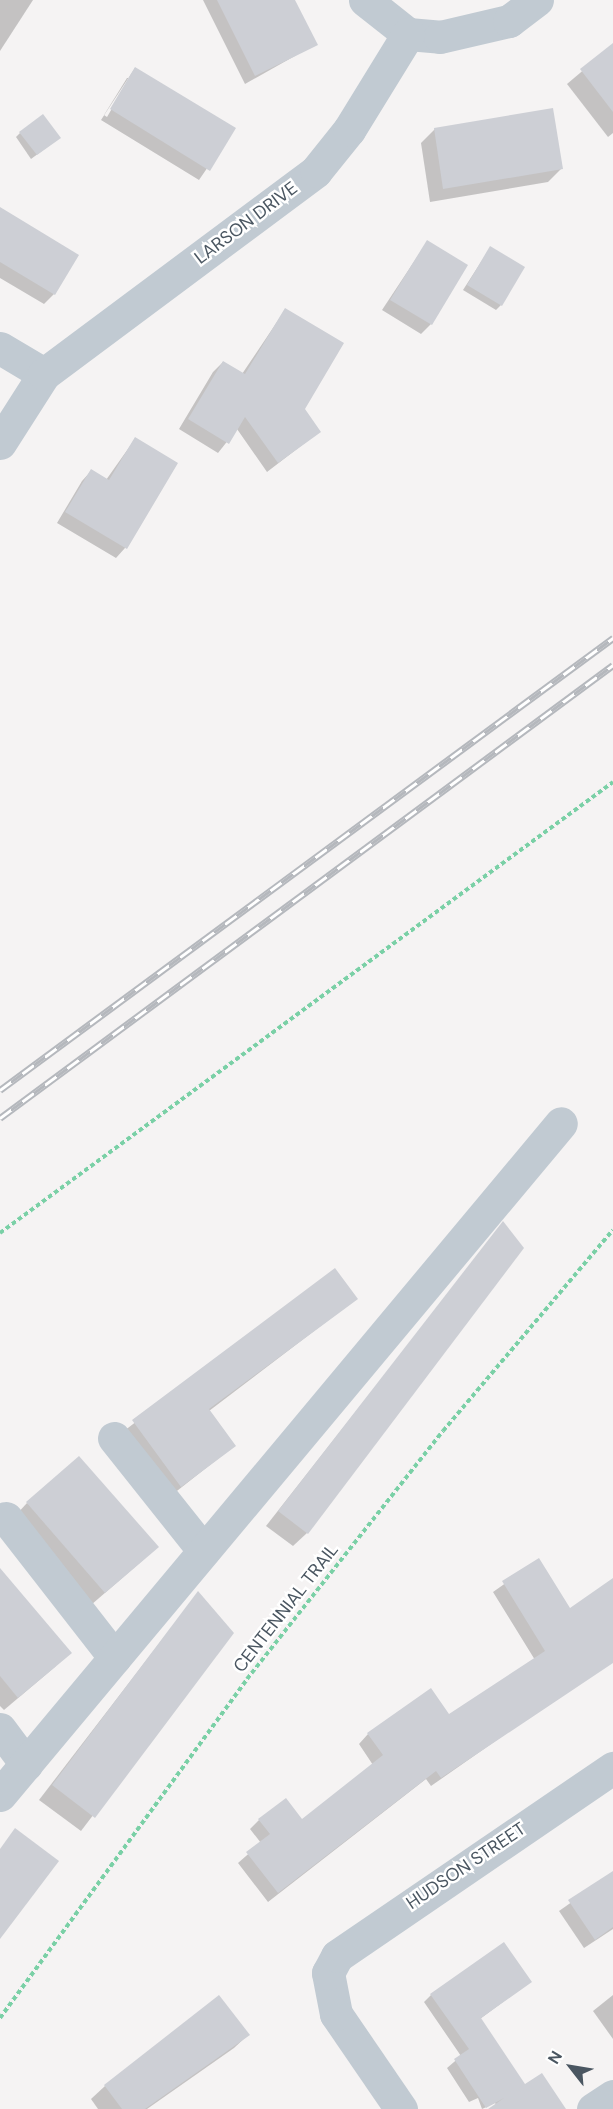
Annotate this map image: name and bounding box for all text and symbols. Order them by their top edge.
street label: LARSON DRIVE [190,177,302,269]
street label: CENTENNIAL TRAIL [229,1539,343,1677]
street label: HUDSON STREET [402,1818,530,1914]
north arrow [541,2037,601,2097]
text: N [543,2047,567,2068]

